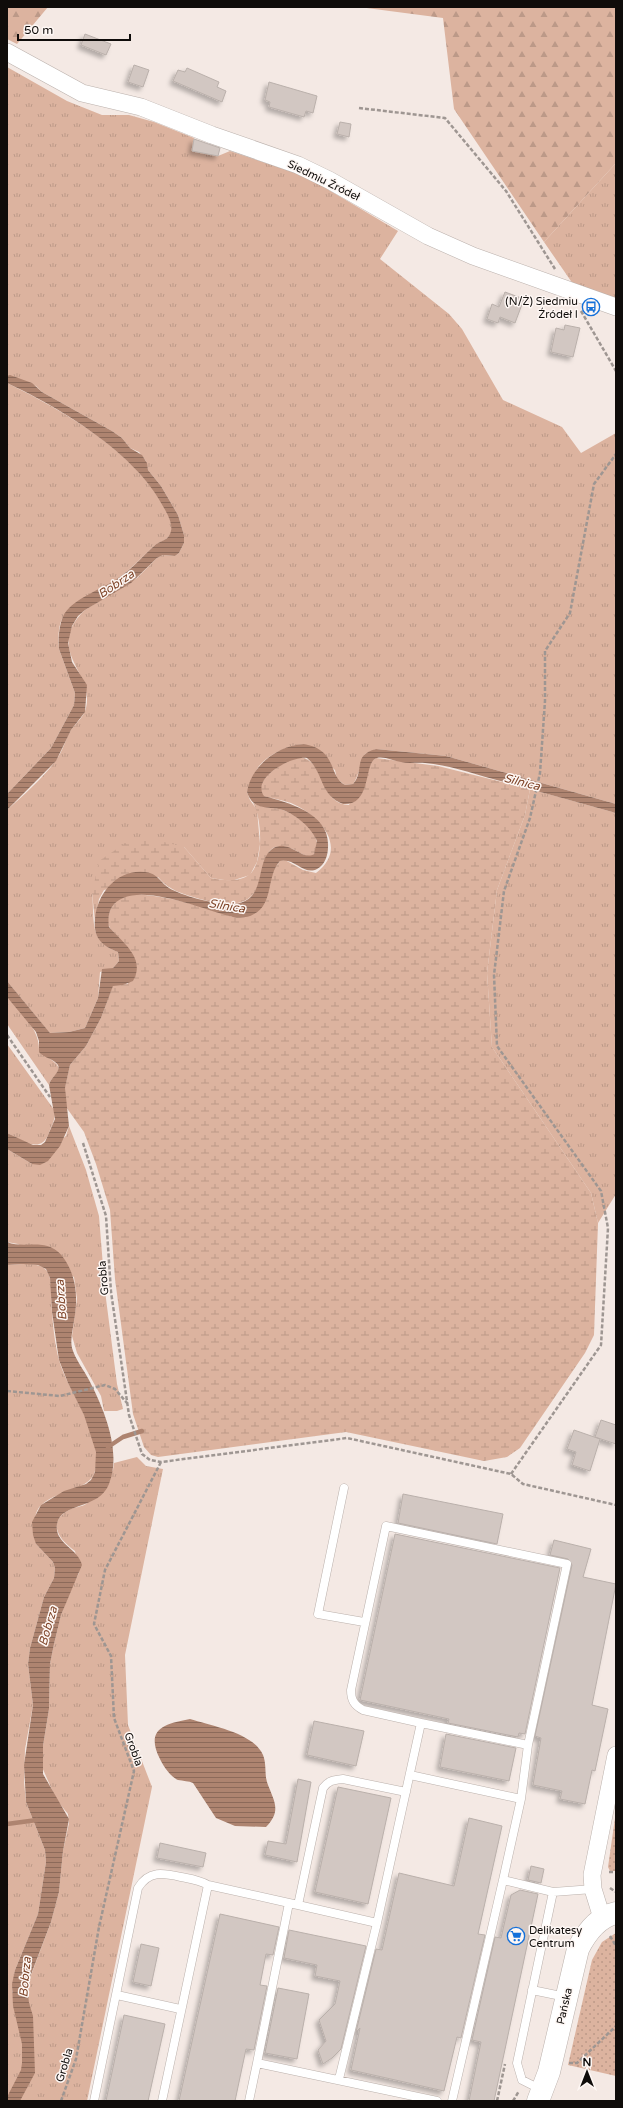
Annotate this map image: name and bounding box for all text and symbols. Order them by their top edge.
scale bar [18,16,130,42]
text: 50 m [24,23,53,37]
street label: Siedmiu Źródeł [286,156,363,204]
place label: (N/Ż) Siedmiu Źródeł I [505,295,578,321]
bus stop icon: (N/Ż) Siedmiu Źródeł I [581,297,601,317]
water label: Bobrza [95,567,137,601]
water label: Silnica [503,771,542,793]
water label: Silnica [208,896,246,916]
street label: Grobla [96,1260,111,1296]
water label: Bobrza [53,1279,69,1321]
water label: Bobrza [36,1604,60,1647]
street label: Grobla [121,1731,146,1768]
place label: Delikatesy Centrum [529,1924,582,1950]
supermarket icon: Delikatesy Centrum [506,1926,526,1946]
water label: Bobrza [16,1956,34,1998]
street label: Pańska [554,1986,575,2026]
street label: Grobla [53,2047,76,2084]
north arrow [567,2052,607,2092]
text: N [583,2056,591,2069]

